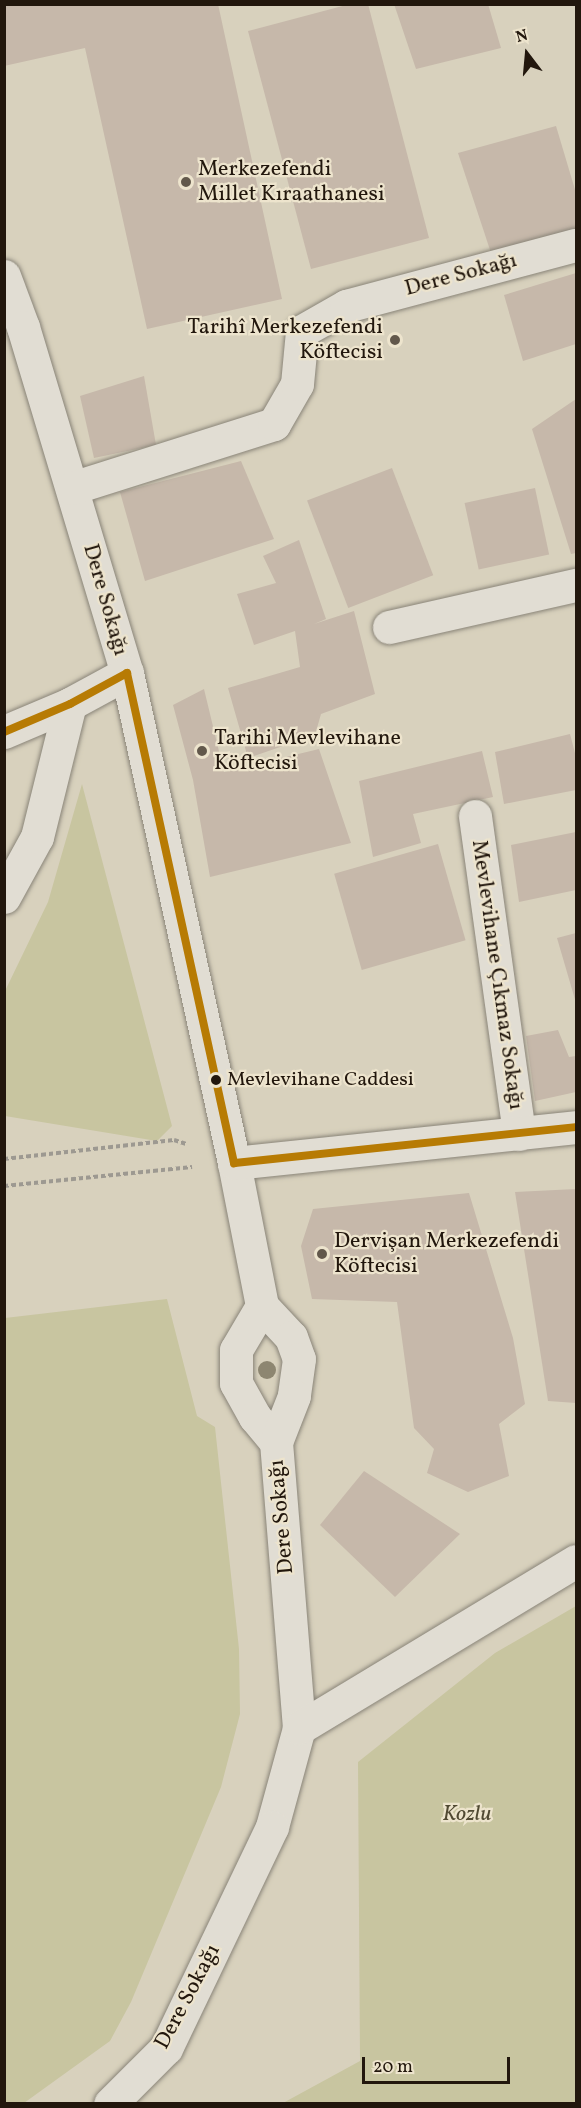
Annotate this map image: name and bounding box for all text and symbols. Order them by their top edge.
north arrow [497,24,557,84]
text: N [513,25,531,49]
place label: Merkezefendi Millet Kıraathanesi [198,156,385,208]
marker: Merkezefendi Millet Kıraathanesi [179,175,193,189]
street label: Dere Sokağı [402,247,520,303]
place label: Tarihî Merkezefendi Köftecisi [187,314,383,366]
marker: Tarihî Merkezefendi Köftecisi [388,333,402,347]
street label: Dere Sokağı [76,541,134,659]
place label: Tarihi Mevlevihane Köftecisi [214,725,401,776]
marker: Tarihi Mevlevihane Köftecisi [195,744,209,758]
street label: Mevlevihane Çıkmaz Sokağı [465,838,529,1112]
place label: Mevlevihane Caddesi [227,1068,414,1092]
marker: Mevlevihane Caddesi [210,1074,222,1086]
place label: Dervişan Merkezefendi Köftecisi [334,1228,559,1280]
marker: Dervişan Merkezefendi Köftecisi [315,1247,329,1261]
street label: Dere Sokağı [264,1459,300,1575]
park label: Kozlu [442,1802,492,1828]
street label: Dere Sokağı [149,1940,227,2054]
scale bar [365,2045,514,2083]
text: 20 m [373,2055,413,2080]

